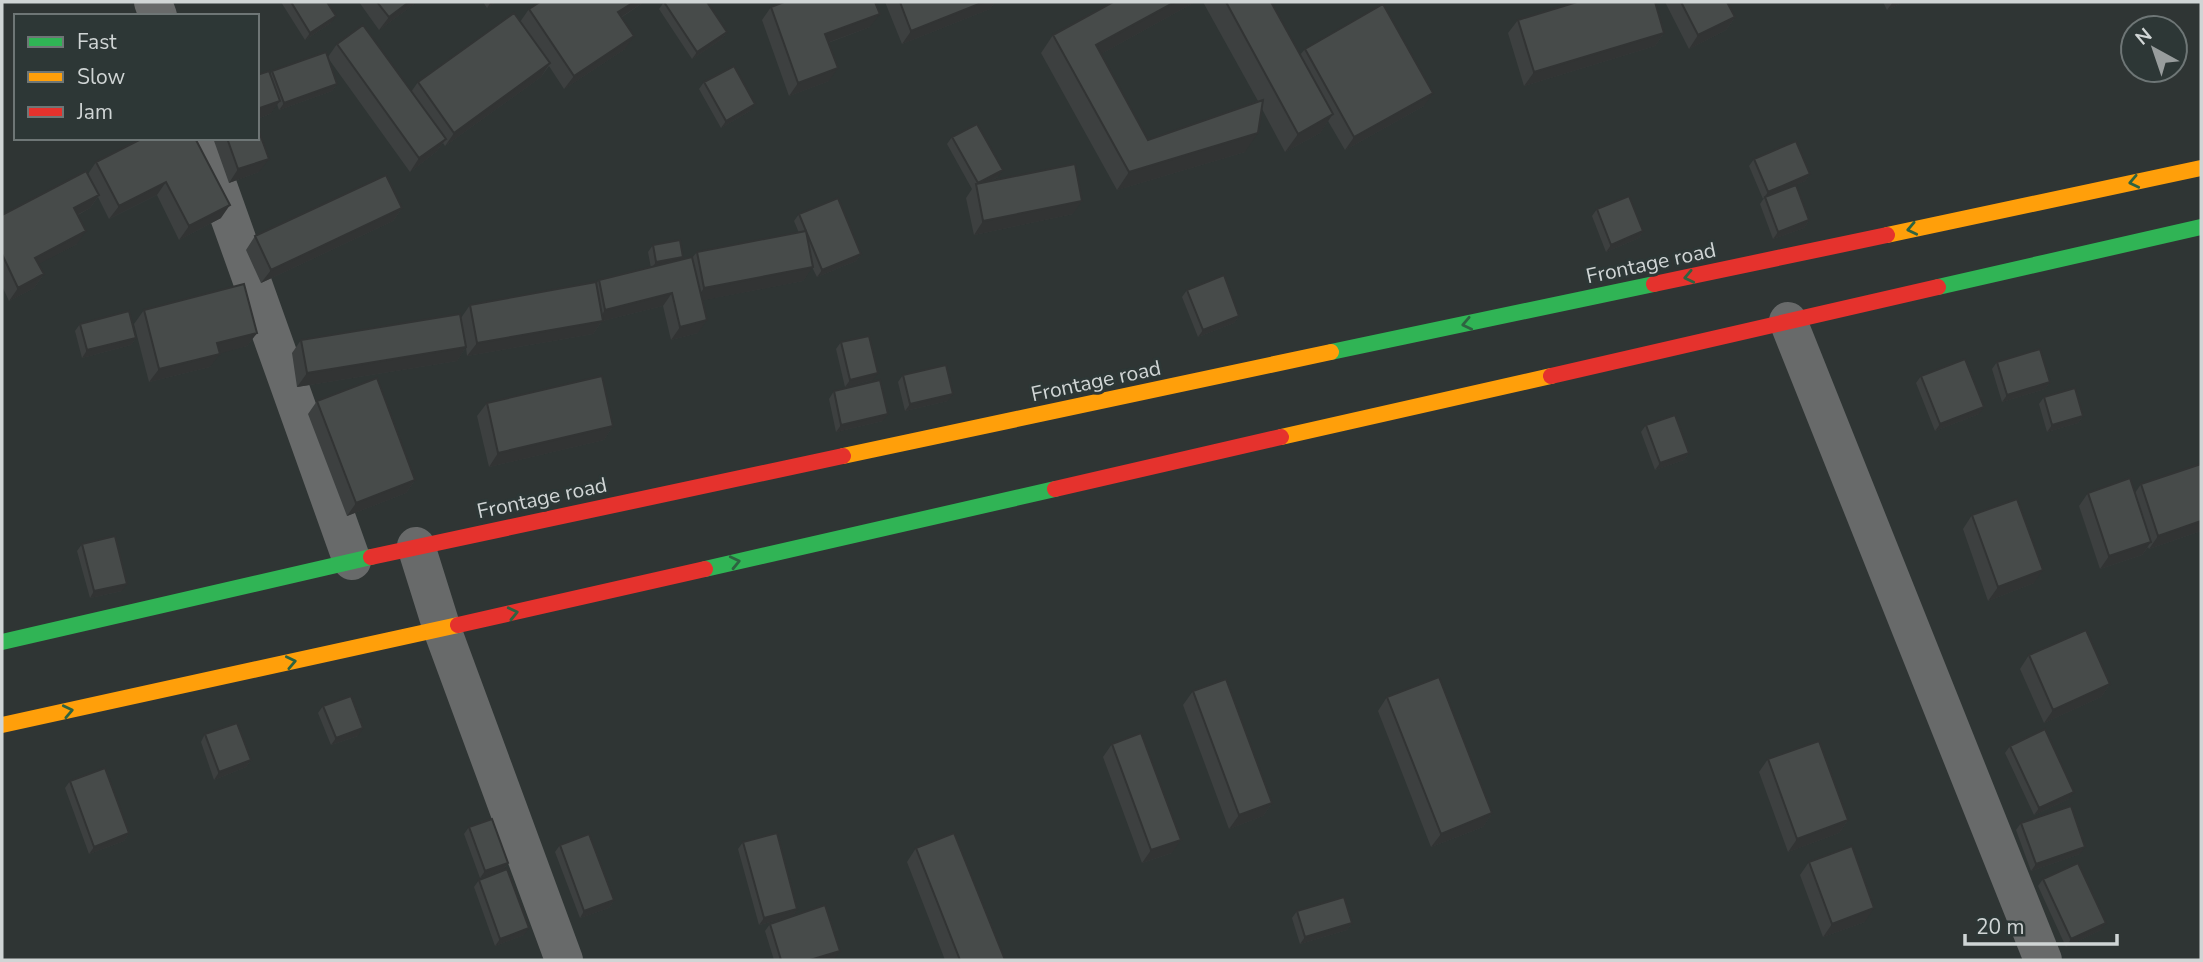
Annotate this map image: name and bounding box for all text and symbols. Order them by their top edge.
legend [14,14,259,140]
north arrow [2119,14,2189,84]
text: N [2130,22,2158,51]
text: Fast [77,28,117,56]
text: Slow [77,63,126,91]
text: Jam [76,98,113,126]
one-way arrow [2128,174,2140,189]
one-way arrow [1906,221,1918,236]
street label: Frontage road [1583,236,1719,290]
one-way arrow [1683,268,1695,283]
one-way arrow [1461,315,1473,330]
street label: Frontage road [1028,354,1164,408]
street label: Frontage road [474,471,610,525]
one-way arrow [728,556,740,570]
one-way arrow [507,607,519,621]
one-way arrow [285,656,297,671]
one-way arrow [62,704,74,719]
scale bar [1965,902,2117,946]
text: 20 m [1976,913,2025,941]

